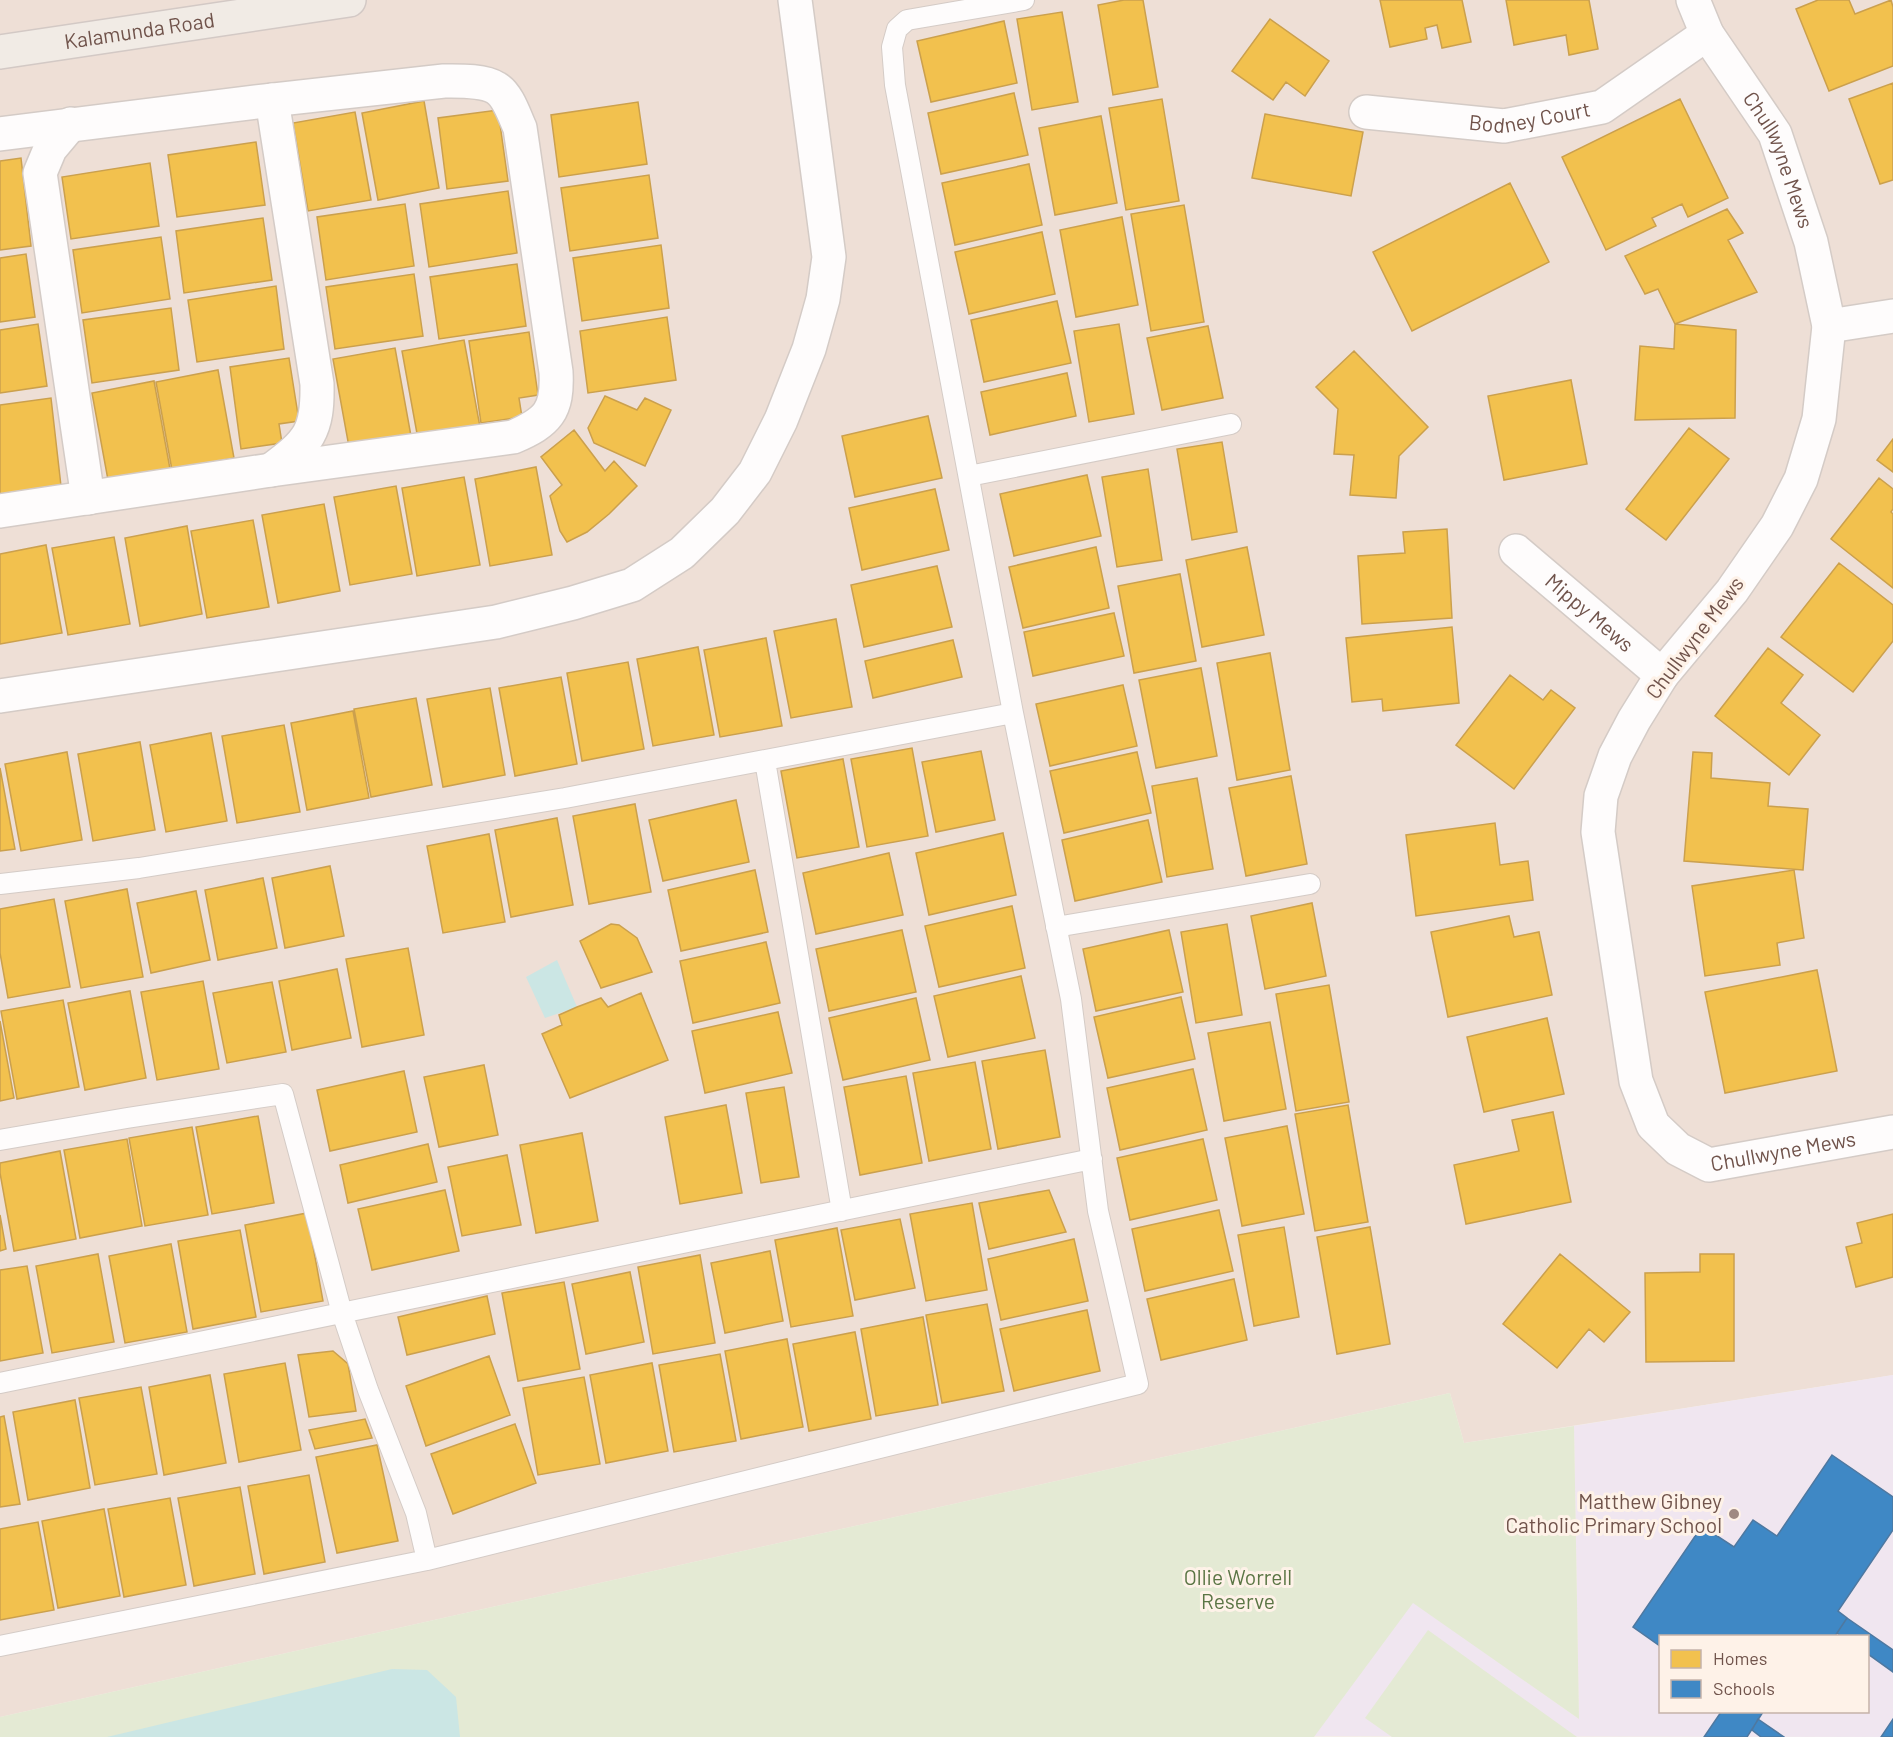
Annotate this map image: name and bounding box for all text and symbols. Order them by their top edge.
street label: Kalamunda Road [62,6,216,53]
street label: Chullwyne Mews [1739,86,1820,231]
street label: Bodney Court [1468,96,1592,137]
street label: Mippy Mews [1541,568,1639,656]
street label: Chullwyne Mews [1640,571,1748,703]
street label: Chullwyne Mews [1708,1125,1858,1175]
place label: Matthew Gibney Catholic Primary School [1505,1488,1722,1537]
marker: Matthew Gibney Catholic Primary School [1727,1507,1741,1521]
park label: Ollie Worrell Reserve [1184,1564,1292,1613]
legend [1659,1635,1869,1713]
text: Homes [1713,1647,1767,1669]
text: Schools [1713,1677,1775,1699]

